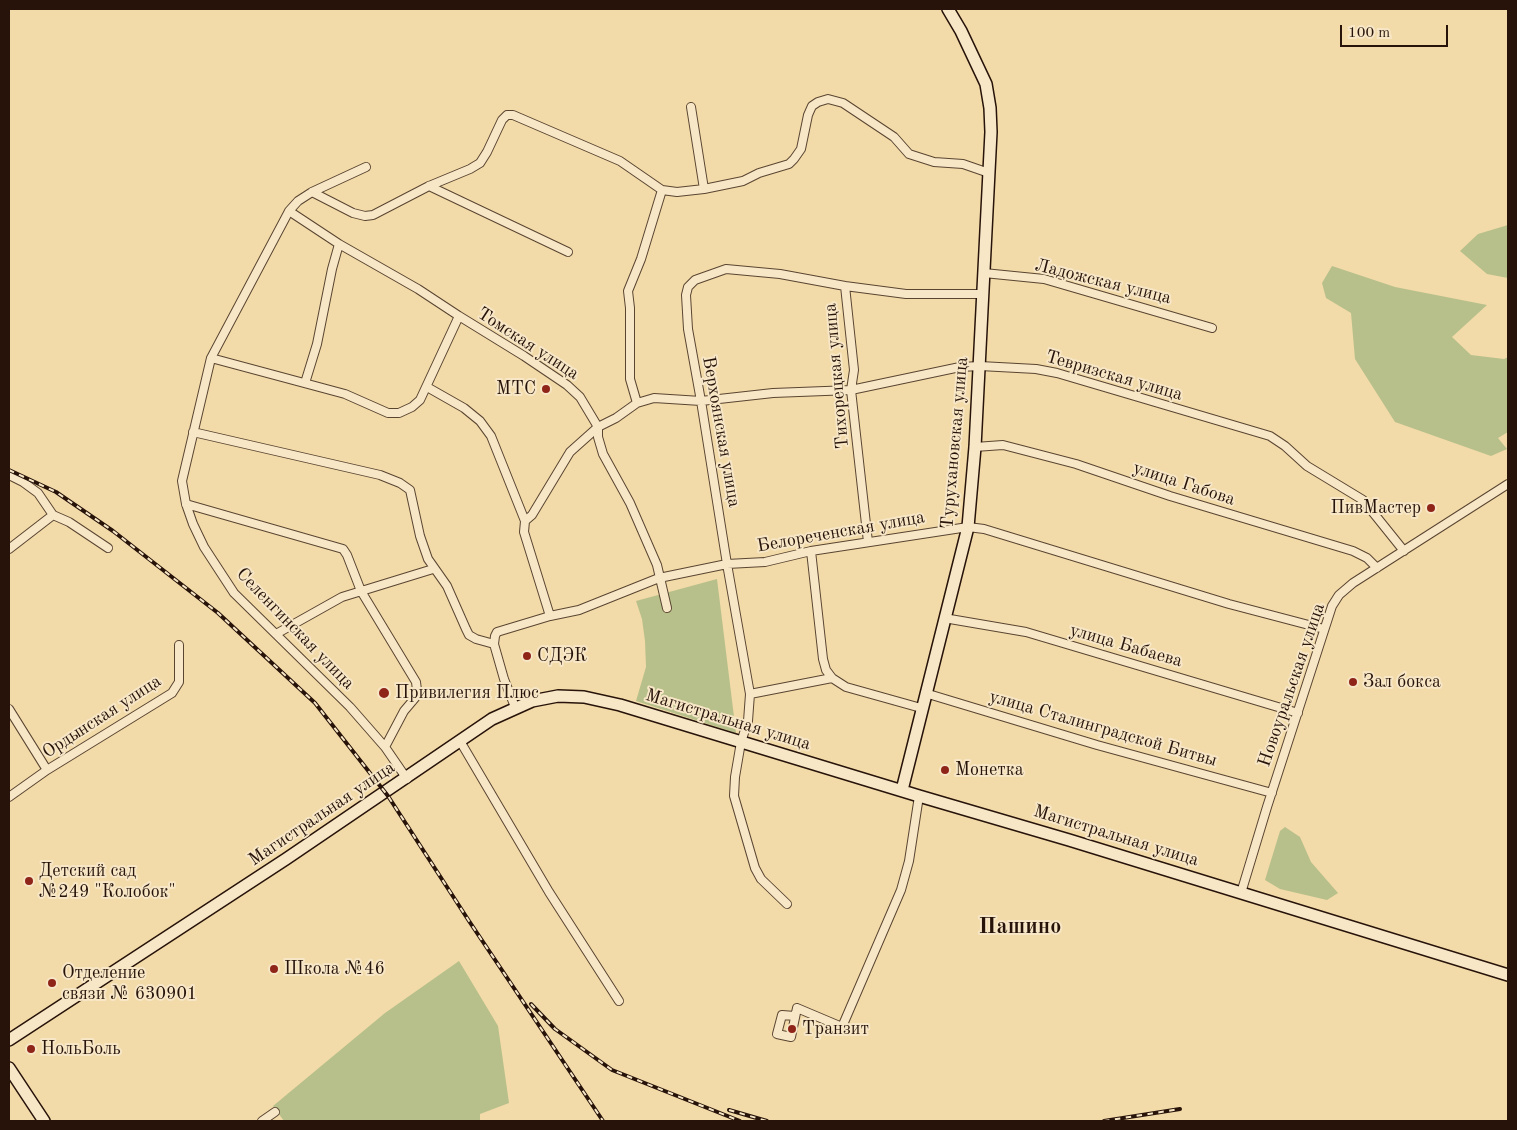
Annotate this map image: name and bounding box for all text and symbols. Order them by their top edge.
scale bar [1342,15,1450,47]
text: 100 m [1348,26,1390,41]
street label: Ладожская улица [1033,255,1173,309]
street label: Тихорецкая улица [820,302,854,450]
street label: Томская улица [473,303,583,385]
street label: Тевризская улица [1043,346,1185,406]
street label: Верхоянская улица [697,355,745,509]
street label: Турухановская улица [937,356,973,530]
place label: МТС [496,378,536,400]
marker: МТС [540,383,552,395]
street label: улица Габова [1130,457,1238,511]
place label: ПивМастер [1331,497,1421,519]
marker: ПивМастер [1425,502,1437,514]
street label: Белореченская улица [755,507,927,557]
street label: Селенгинская улица [231,564,359,694]
street label: Новоуральская улица [1254,600,1330,770]
street label: улица Бабаева [1067,620,1185,672]
place label: СДЭК [537,645,587,667]
marker: СДЭК [521,650,533,662]
street label: Ордынская улица [39,671,165,763]
place label: Зал бокса [1363,671,1441,693]
marker: Зал бокса [1347,676,1359,688]
place label: Привилегия Плюс [395,682,539,704]
street label: Магистральная улица [643,685,813,755]
marker: Привилегия Плюс [377,686,391,700]
street label: улица Сталинградской Битвы [987,686,1219,772]
street label: Магистральная улица [245,757,399,871]
place label: Монетка [955,759,1024,781]
marker: Монетка [939,764,951,776]
street label: Магистральная улица [1031,801,1201,871]
place label: Детский сад №249 "Колобок" [39,860,176,902]
marker: Детский сад №249 "Колобок" [23,875,35,887]
district label: Пашино [979,914,1061,940]
place label: Школа №46 [284,958,385,980]
place label: Отделение связи № 630901 [62,962,197,1004]
marker: Школа №46 [268,963,280,975]
marker: Отделение связи № 630901 [46,977,58,989]
place label: Транзит [802,1018,869,1040]
marker: Транзит [786,1023,798,1035]
place label: НольБоль [41,1038,121,1060]
marker: НольБоль [25,1043,37,1055]

